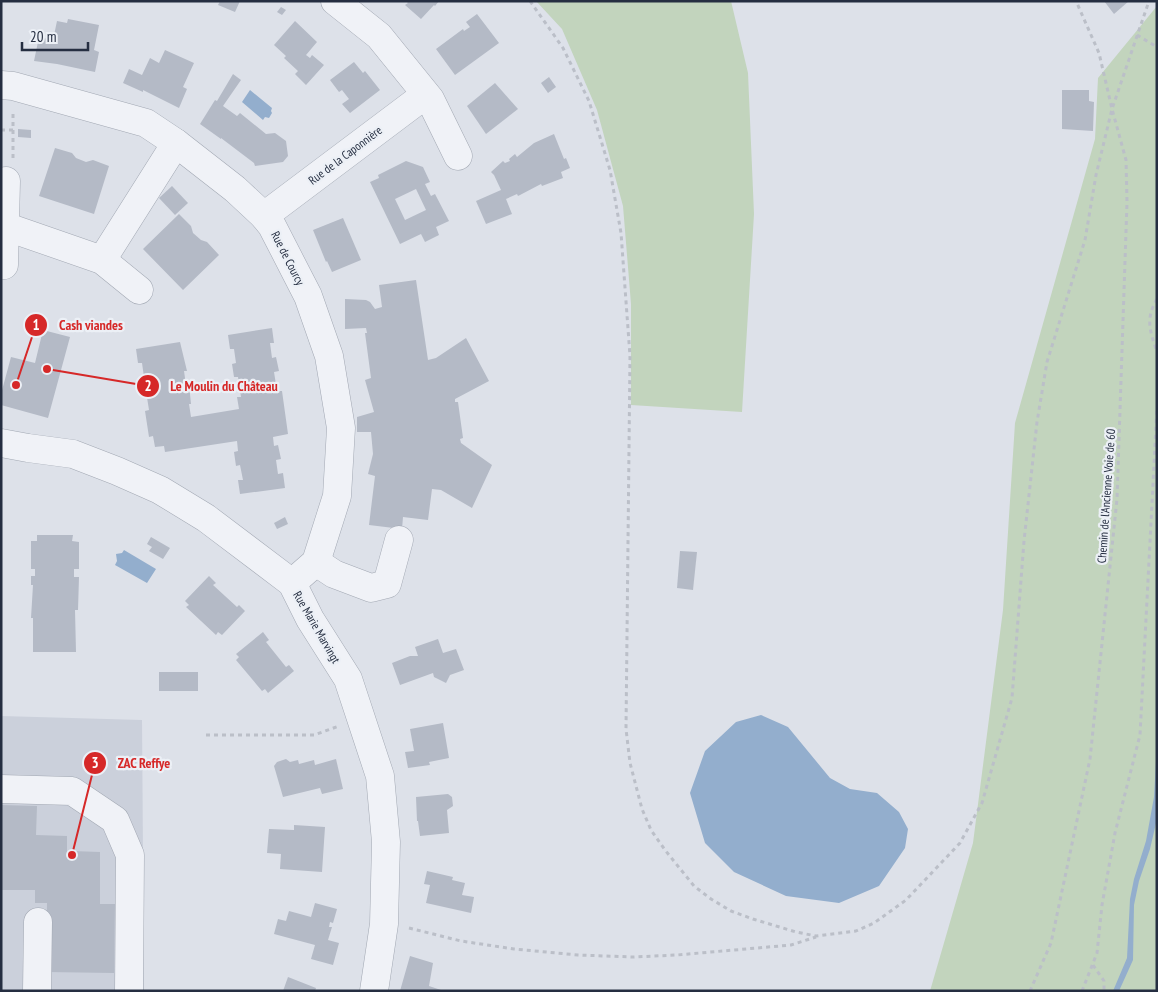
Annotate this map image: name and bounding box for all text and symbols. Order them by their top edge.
scale bar [22,20,89,52]
text: 20 m [30,27,56,46]
street label: Rue de la Caponnière [305,122,385,188]
street label: Rue de Courcy [268,228,308,288]
callout: Cash viandes [23,310,133,339]
text: 1 [32,315,40,334]
text: Cash viandes [59,316,123,334]
callout: Le Moulin du Château [135,372,288,401]
text: 2 [144,376,152,395]
text: Le Moulin du Château [170,377,278,395]
street label: Chemin de l'Ancienne Voie de 60 [1094,428,1118,564]
street label: Rue Marie Marvingt [290,588,344,666]
callout: ZAC Reffye [82,748,181,777]
text: 3 [91,753,99,772]
text: ZAC Reffye [118,754,170,772]

